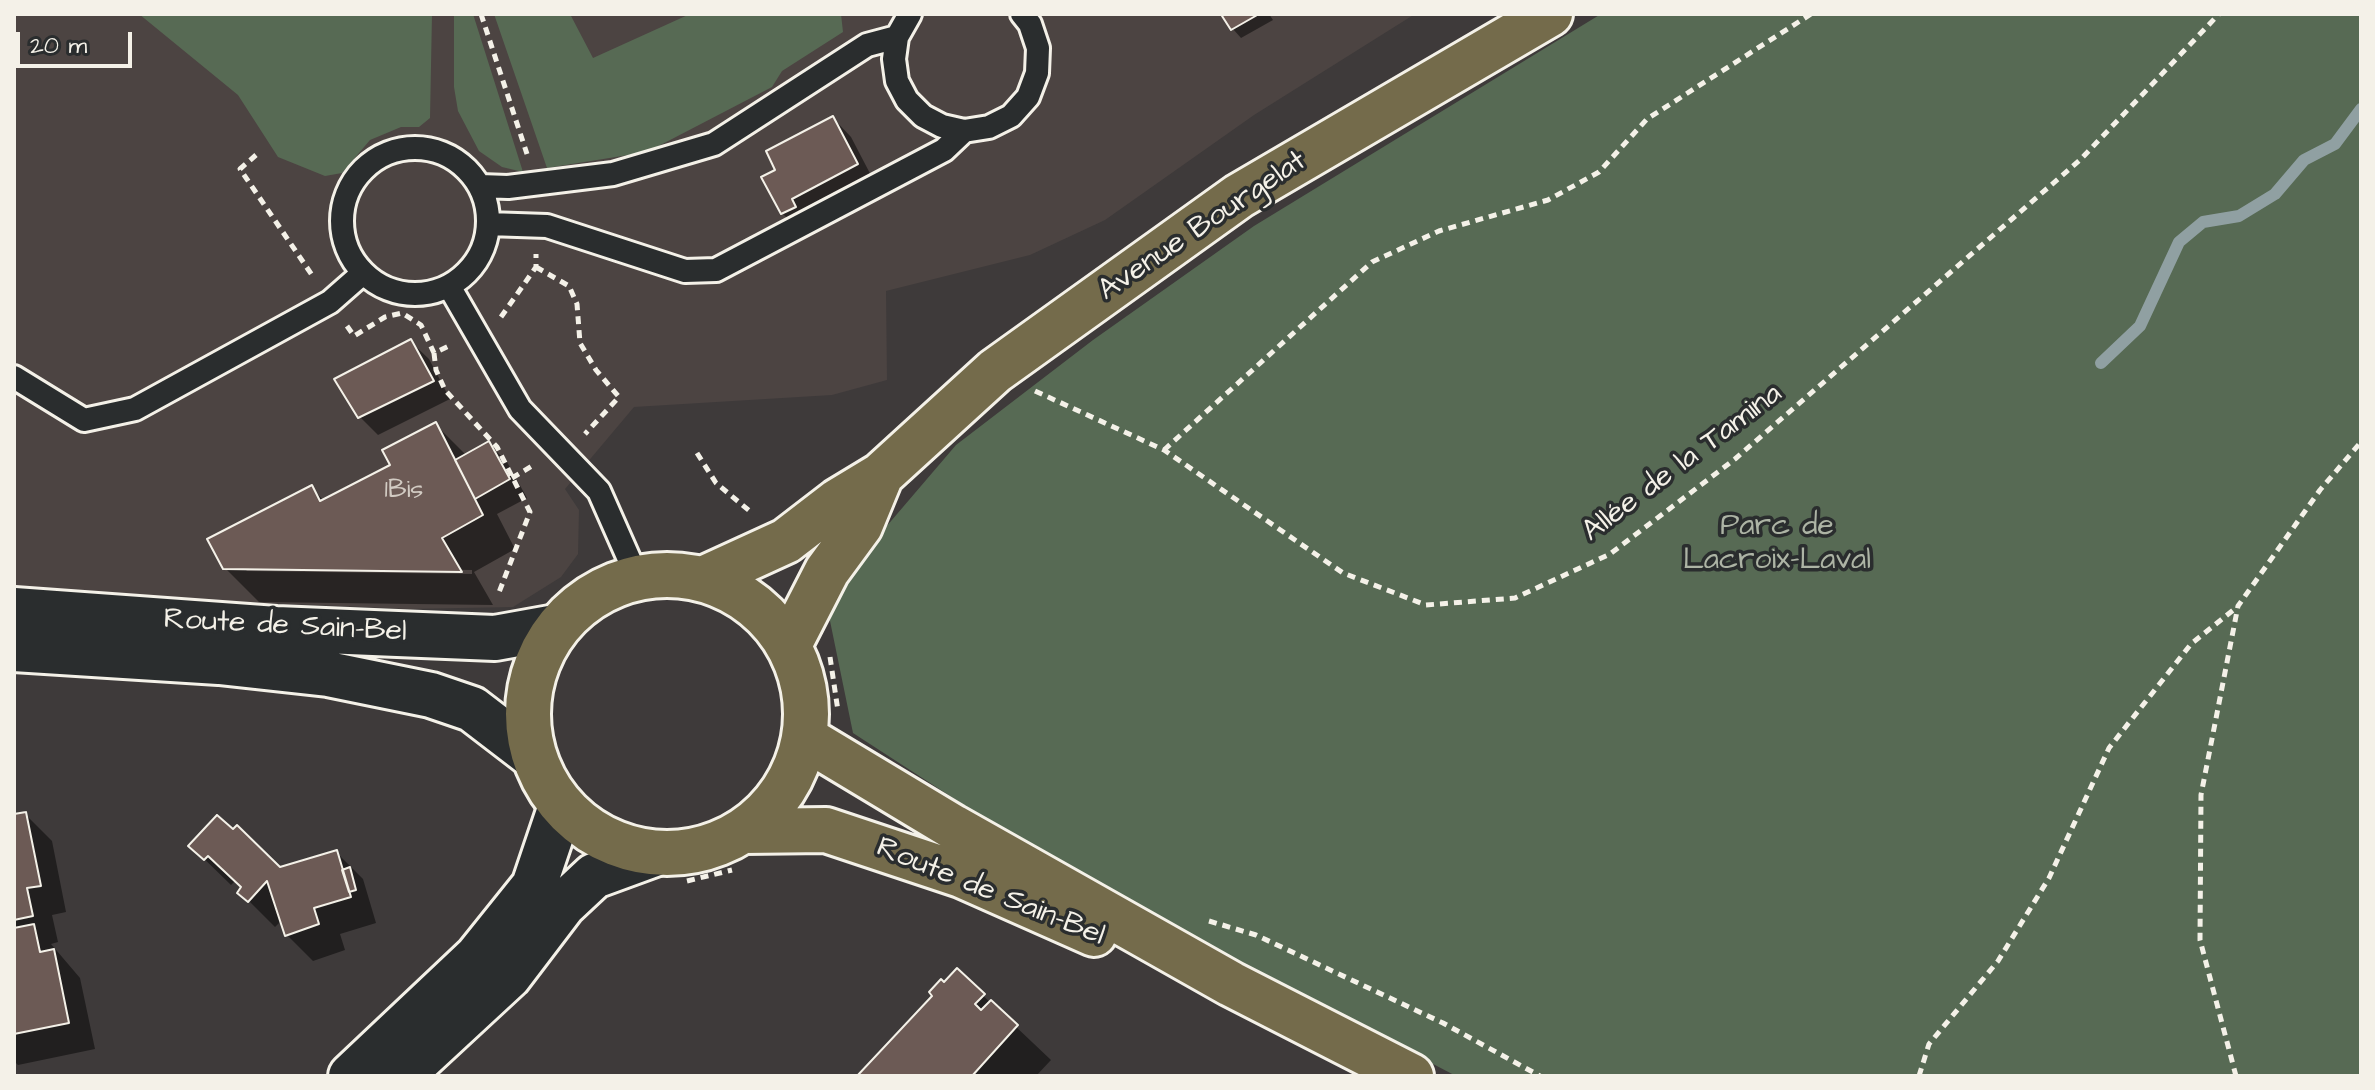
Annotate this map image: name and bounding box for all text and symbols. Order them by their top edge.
scale bar [20,16,136,66]
text: 20 m [30,29,87,63]
street label: Avenue Bourgelat [1092,144,1314,310]
street label: Allée de la Tamina [1576,377,1790,551]
house number: 1Bis [385,476,423,508]
park label: Parc de Lacroix-Laval [1683,510,1871,580]
street label: Route de Sain-Bel [163,603,407,651]
street label: Route de Sain-Bel [871,831,1109,955]

